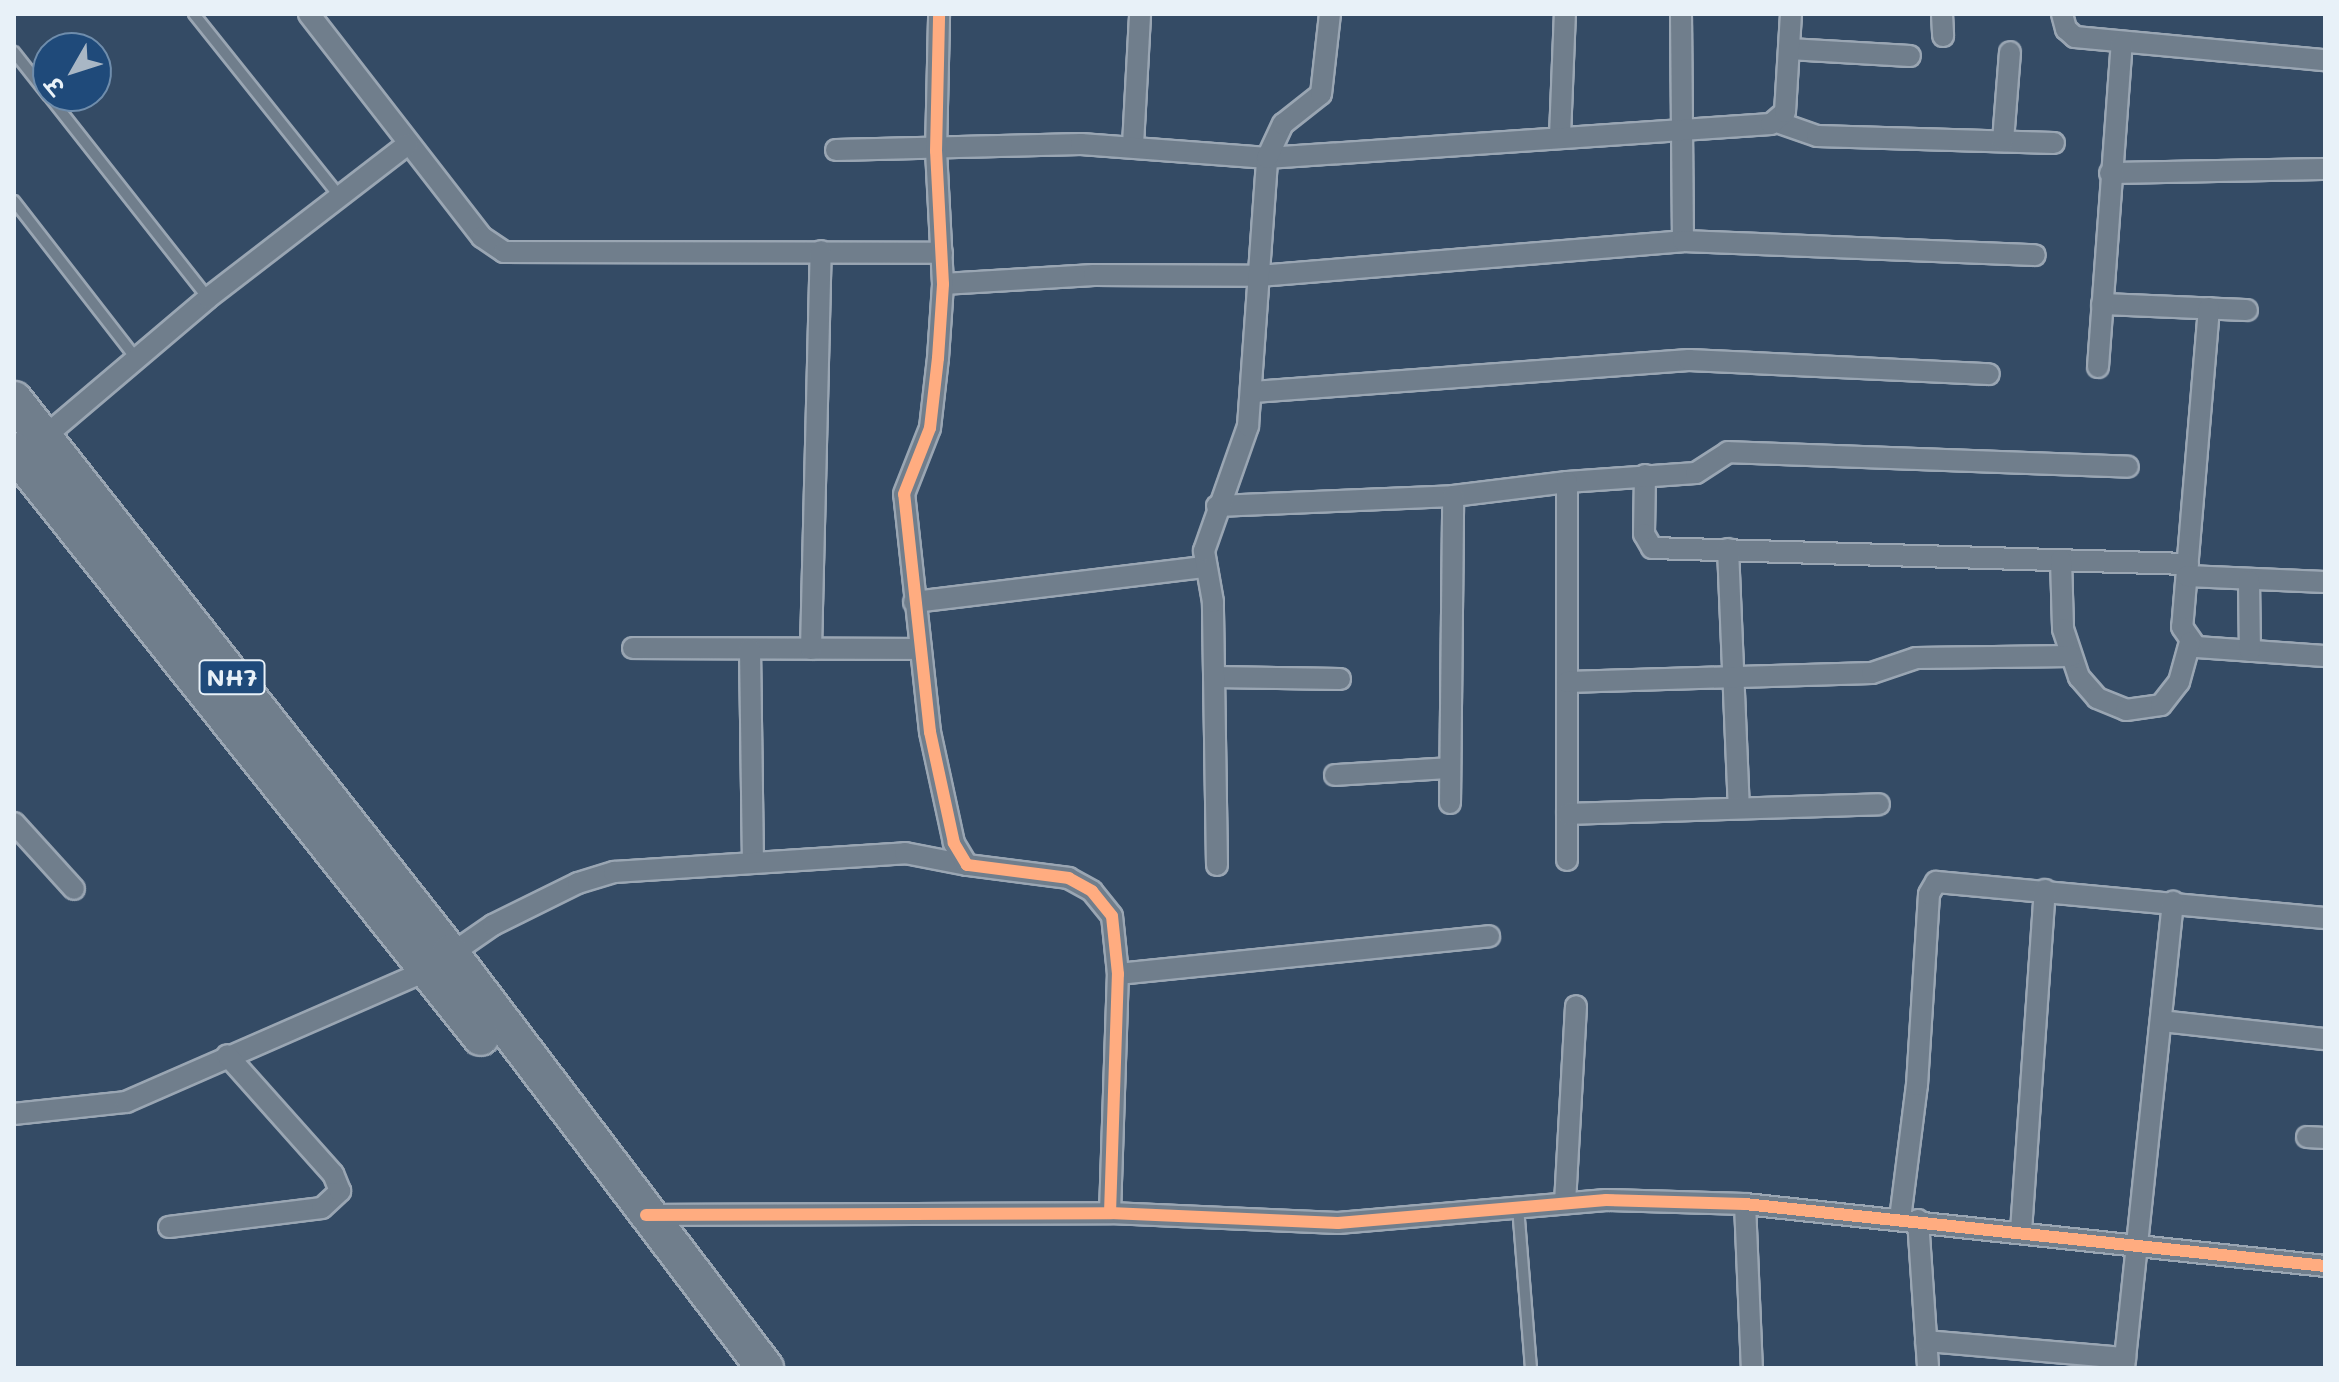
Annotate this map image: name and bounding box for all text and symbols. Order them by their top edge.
north arrow [32,32,112,112]
text: उ [39,71,70,101]
road number: NH7 [198,657,266,697]

